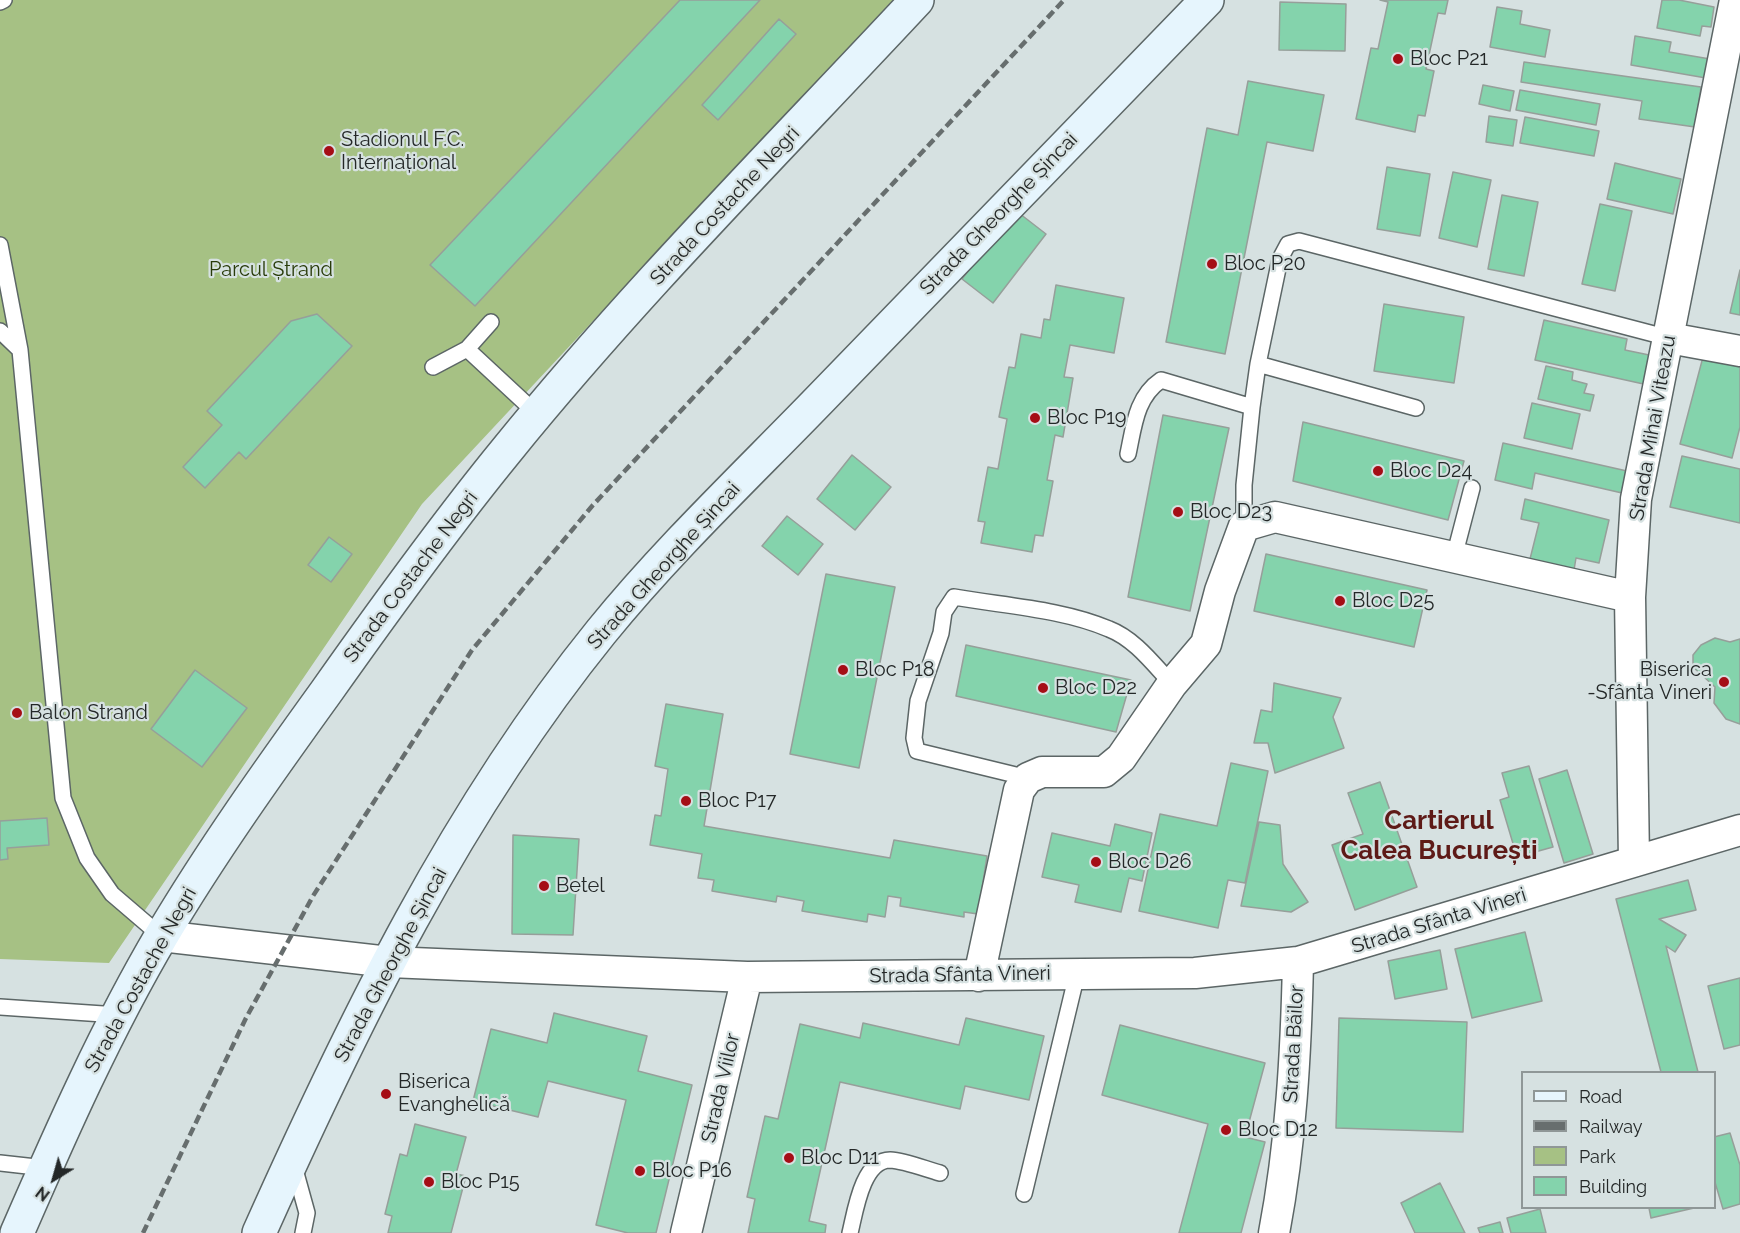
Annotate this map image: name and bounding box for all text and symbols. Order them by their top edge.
place label: Bloc P21 [1410,47,1488,71]
marker: Bloc P21 [1391,52,1405,66]
street label: Strada Costache Negri [645,122,805,290]
place label: Stadionul F.C. Internațional [341,128,464,175]
street label: Strada Gheorghe Șincai [915,128,1083,300]
marker: Stadionul F.C. Internațional [322,144,336,158]
place label: Bloc P20 [1224,252,1306,276]
marker: Bloc P20 [1205,257,1219,271]
park label: Parcul Ștrand [209,258,333,282]
street label: Strada Mihai Viteazu [1625,333,1681,523]
place label: Bloc P19 [1047,406,1126,430]
marker: Bloc P19 [1028,411,1042,425]
place label: Bloc D24 [1390,459,1472,483]
marker: Bloc D24 [1371,464,1385,478]
street label: Strada Gheorghe Șincai [583,477,745,655]
street label: Strada Costache Negri [339,487,483,667]
place label: Bloc D23 [1190,500,1272,524]
marker: Bloc D23 [1171,505,1185,519]
place label: Bloc D25 [1352,589,1434,613]
marker: Bloc D25 [1333,594,1347,608]
place label: Bloc P18 [855,658,935,682]
place label: Biserica -Sfânta Vineri [1587,658,1712,705]
marker: Bloc P18 [836,663,850,677]
marker: Biserica -Sfânta Vineri [1717,675,1731,689]
place label: Bloc D22 [1055,676,1137,700]
marker: Bloc D22 [1036,681,1050,695]
place label: Balon Strand [29,701,148,725]
marker: Balon Strand [10,706,24,720]
place label: Bloc P17 [698,789,776,813]
marker: Bloc P17 [679,794,693,808]
district label: Cartierul Calea București [1340,805,1538,867]
place label: Bloc D26 [1108,850,1192,874]
marker: Bloc D26 [1089,855,1103,869]
street label: Strada Gheorghe Șincai [330,864,452,1066]
place label: Betel [556,874,605,898]
marker: Betel [537,879,551,893]
street label: Strada Costache Negri [80,883,202,1077]
street label: Strada Sfânta Vineri [1349,883,1529,959]
street label: Strada Sfânta Vineri [869,961,1051,989]
street label: Strada Băilor [1279,984,1309,1104]
street label: Strada Viilor [697,1031,745,1145]
place label: Biserica Evanghelică [398,1070,510,1117]
legend [1521,1071,1716,1209]
text: Road [1579,1086,1622,1107]
marker: Biserica Evanghelică [379,1087,393,1101]
text: Railway [1579,1116,1643,1137]
place label: Bloc D12 [1238,1118,1318,1142]
marker: Bloc D12 [1219,1123,1233,1137]
place label: Bloc D11 [801,1146,879,1170]
text: Park [1579,1146,1616,1167]
north arrow [24,1149,84,1209]
marker: Bloc D11 [782,1151,796,1165]
place label: Bloc P16 [652,1159,732,1183]
marker: Bloc P16 [633,1164,647,1178]
place label: Bloc P15 [441,1170,520,1194]
marker: Bloc P15 [422,1175,436,1189]
text: Building [1579,1176,1647,1197]
text: N [32,1183,53,1205]

